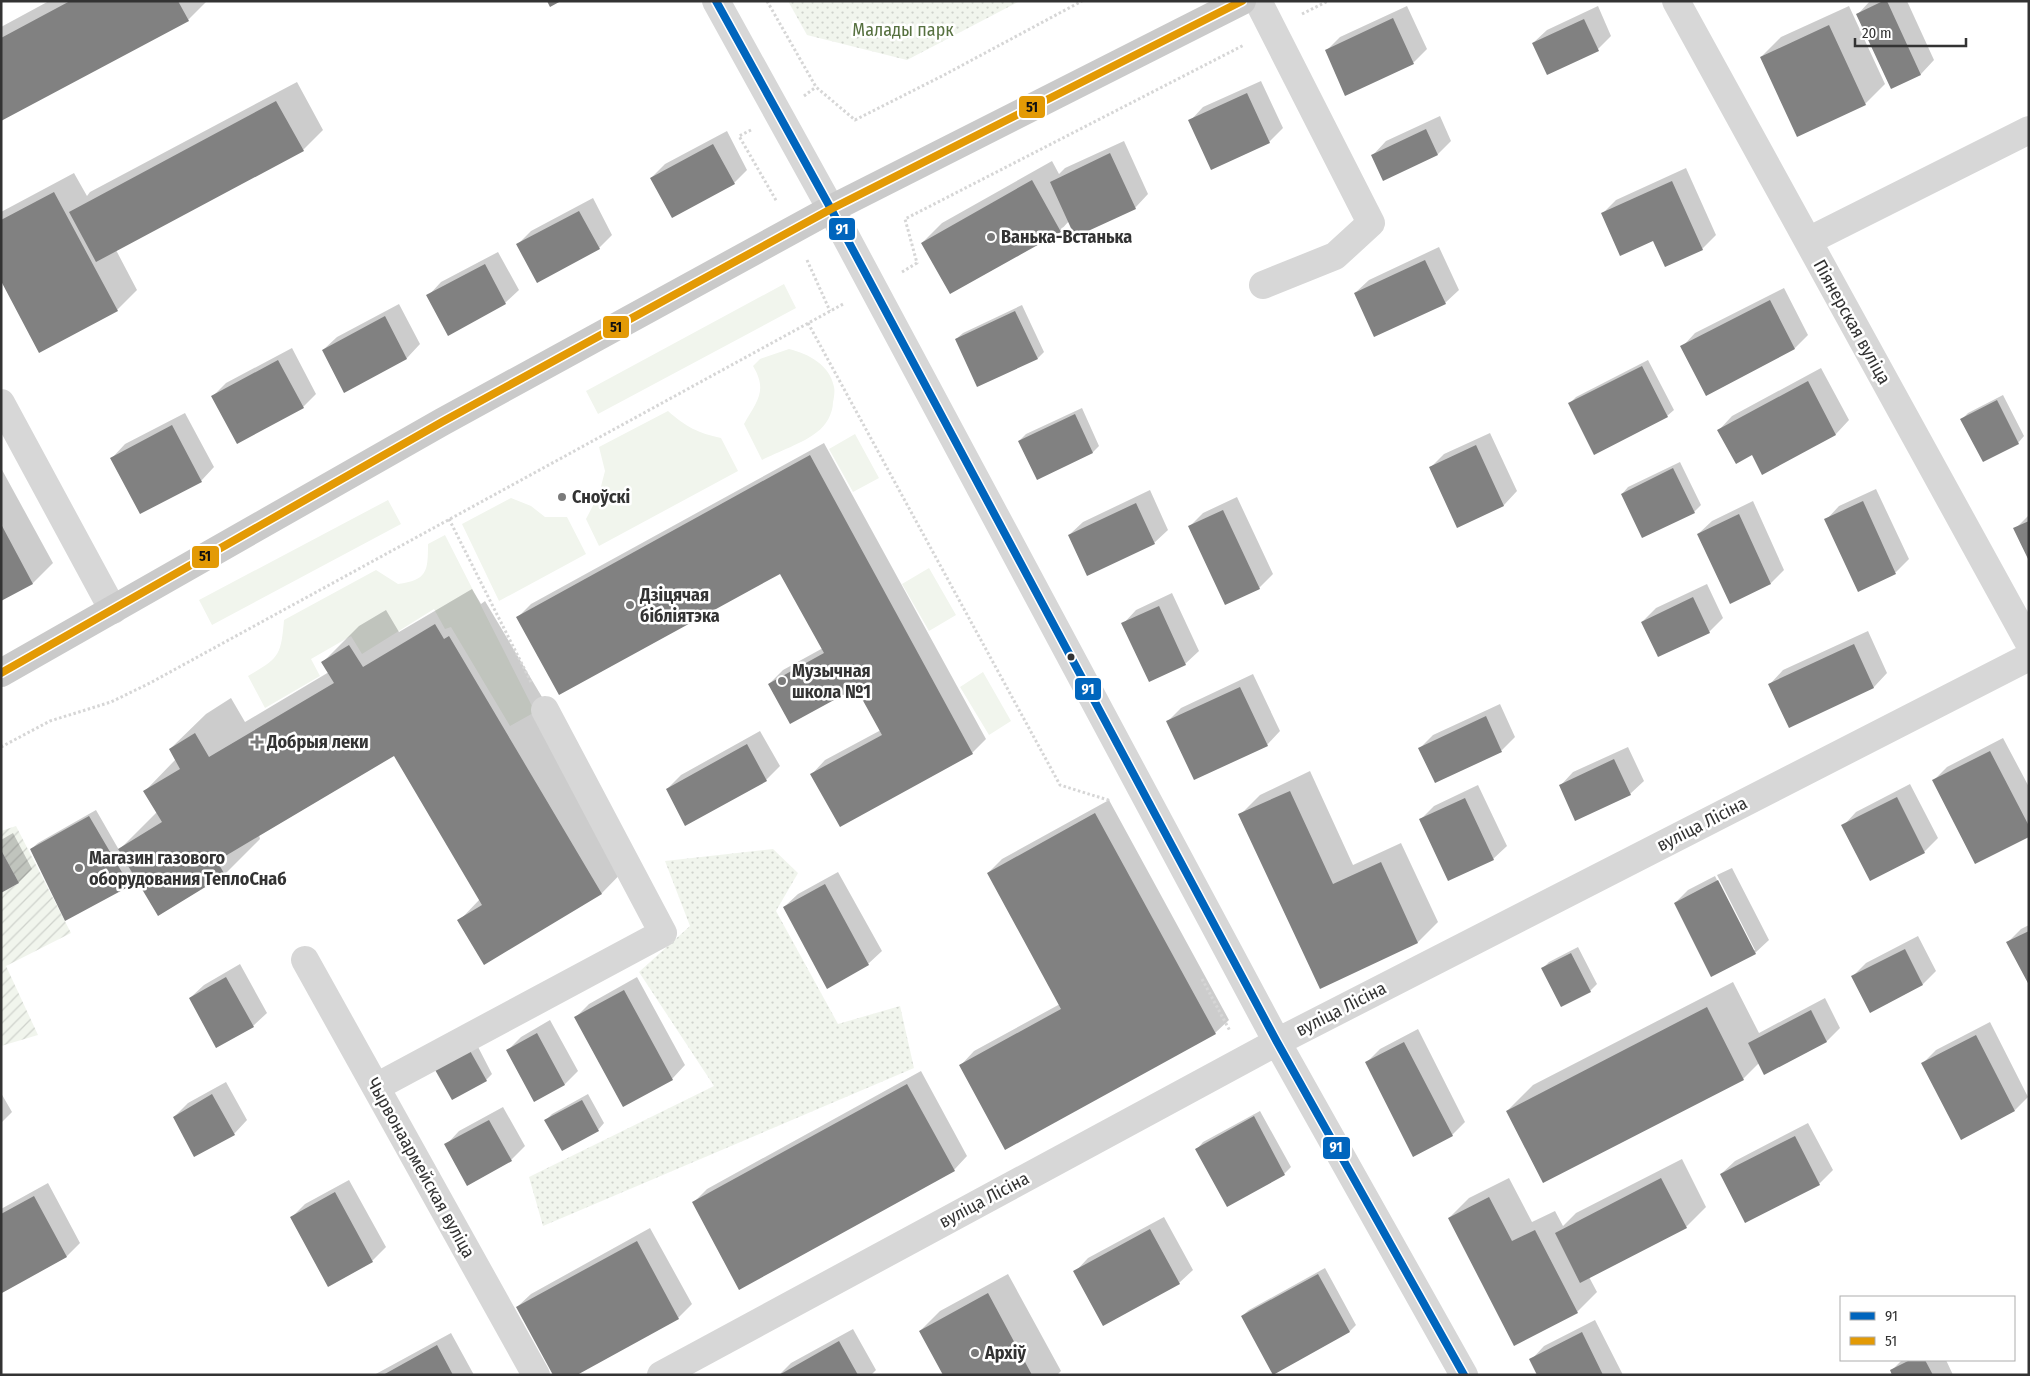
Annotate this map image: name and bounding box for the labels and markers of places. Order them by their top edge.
place label: Ванька-Встанька [1001,226,1132,248]
marker: Ванька-Встанька [985,231,997,243]
place label: Сноўскі [572,486,630,508]
marker: Сноўскі [556,491,568,503]
place label: Дзіцячая бібліятэка [639,584,720,627]
marker: Дзіцячая бібліятэка [624,599,636,611]
unlabelled marker [1066,652,1076,662]
place label: Музычная школа №1 [792,660,871,703]
marker: Музычная школа №1 [776,675,788,687]
place label: Добрыя леки [266,731,369,753]
marker: Добрыя леки [251,736,263,748]
place label: Магазин газового оборудования ТеплоСнаб [89,847,287,890]
marker: Магазин газового оборудования ТеплоСнаб [73,862,85,874]
place label: Архіў [984,1342,1026,1364]
marker: Архіў [969,1347,981,1359]

